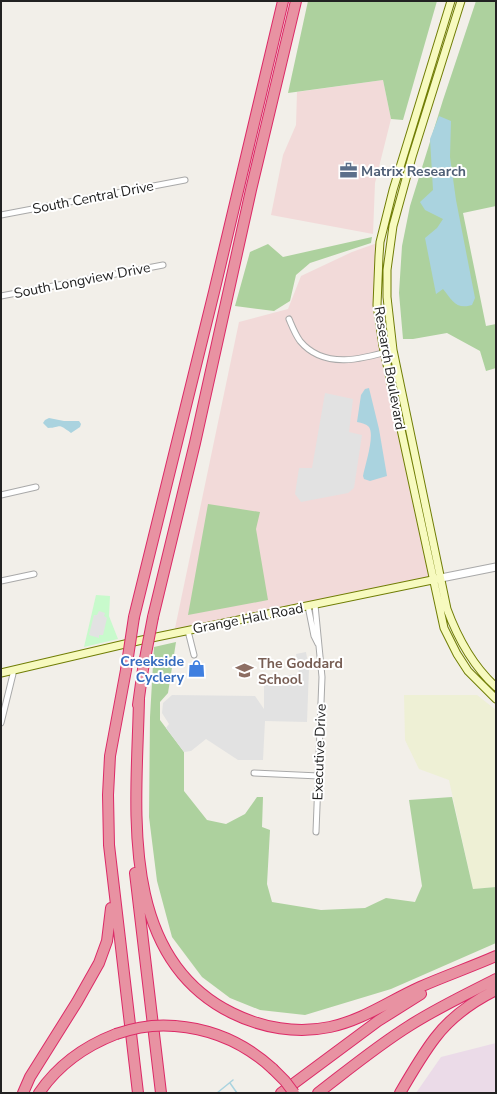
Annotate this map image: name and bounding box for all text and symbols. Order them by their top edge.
office icon: Matrix Research [338,161,358,181]
place label: Matrix Research [361,162,466,181]
street label: South Central Drive [31,176,155,219]
street label: South Longview Drive [12,258,152,303]
street label: Research Boulevard [369,305,410,431]
street label: Grange Hall Road [191,598,305,639]
place label: Creekside Cyclery [120,652,185,687]
place label: The Goddard School [258,654,343,689]
shop icon: Creekside Cyclery [187,659,207,679]
school or university icon: The Goddard School [235,661,255,681]
street label: Executive Drive [308,703,331,801]

